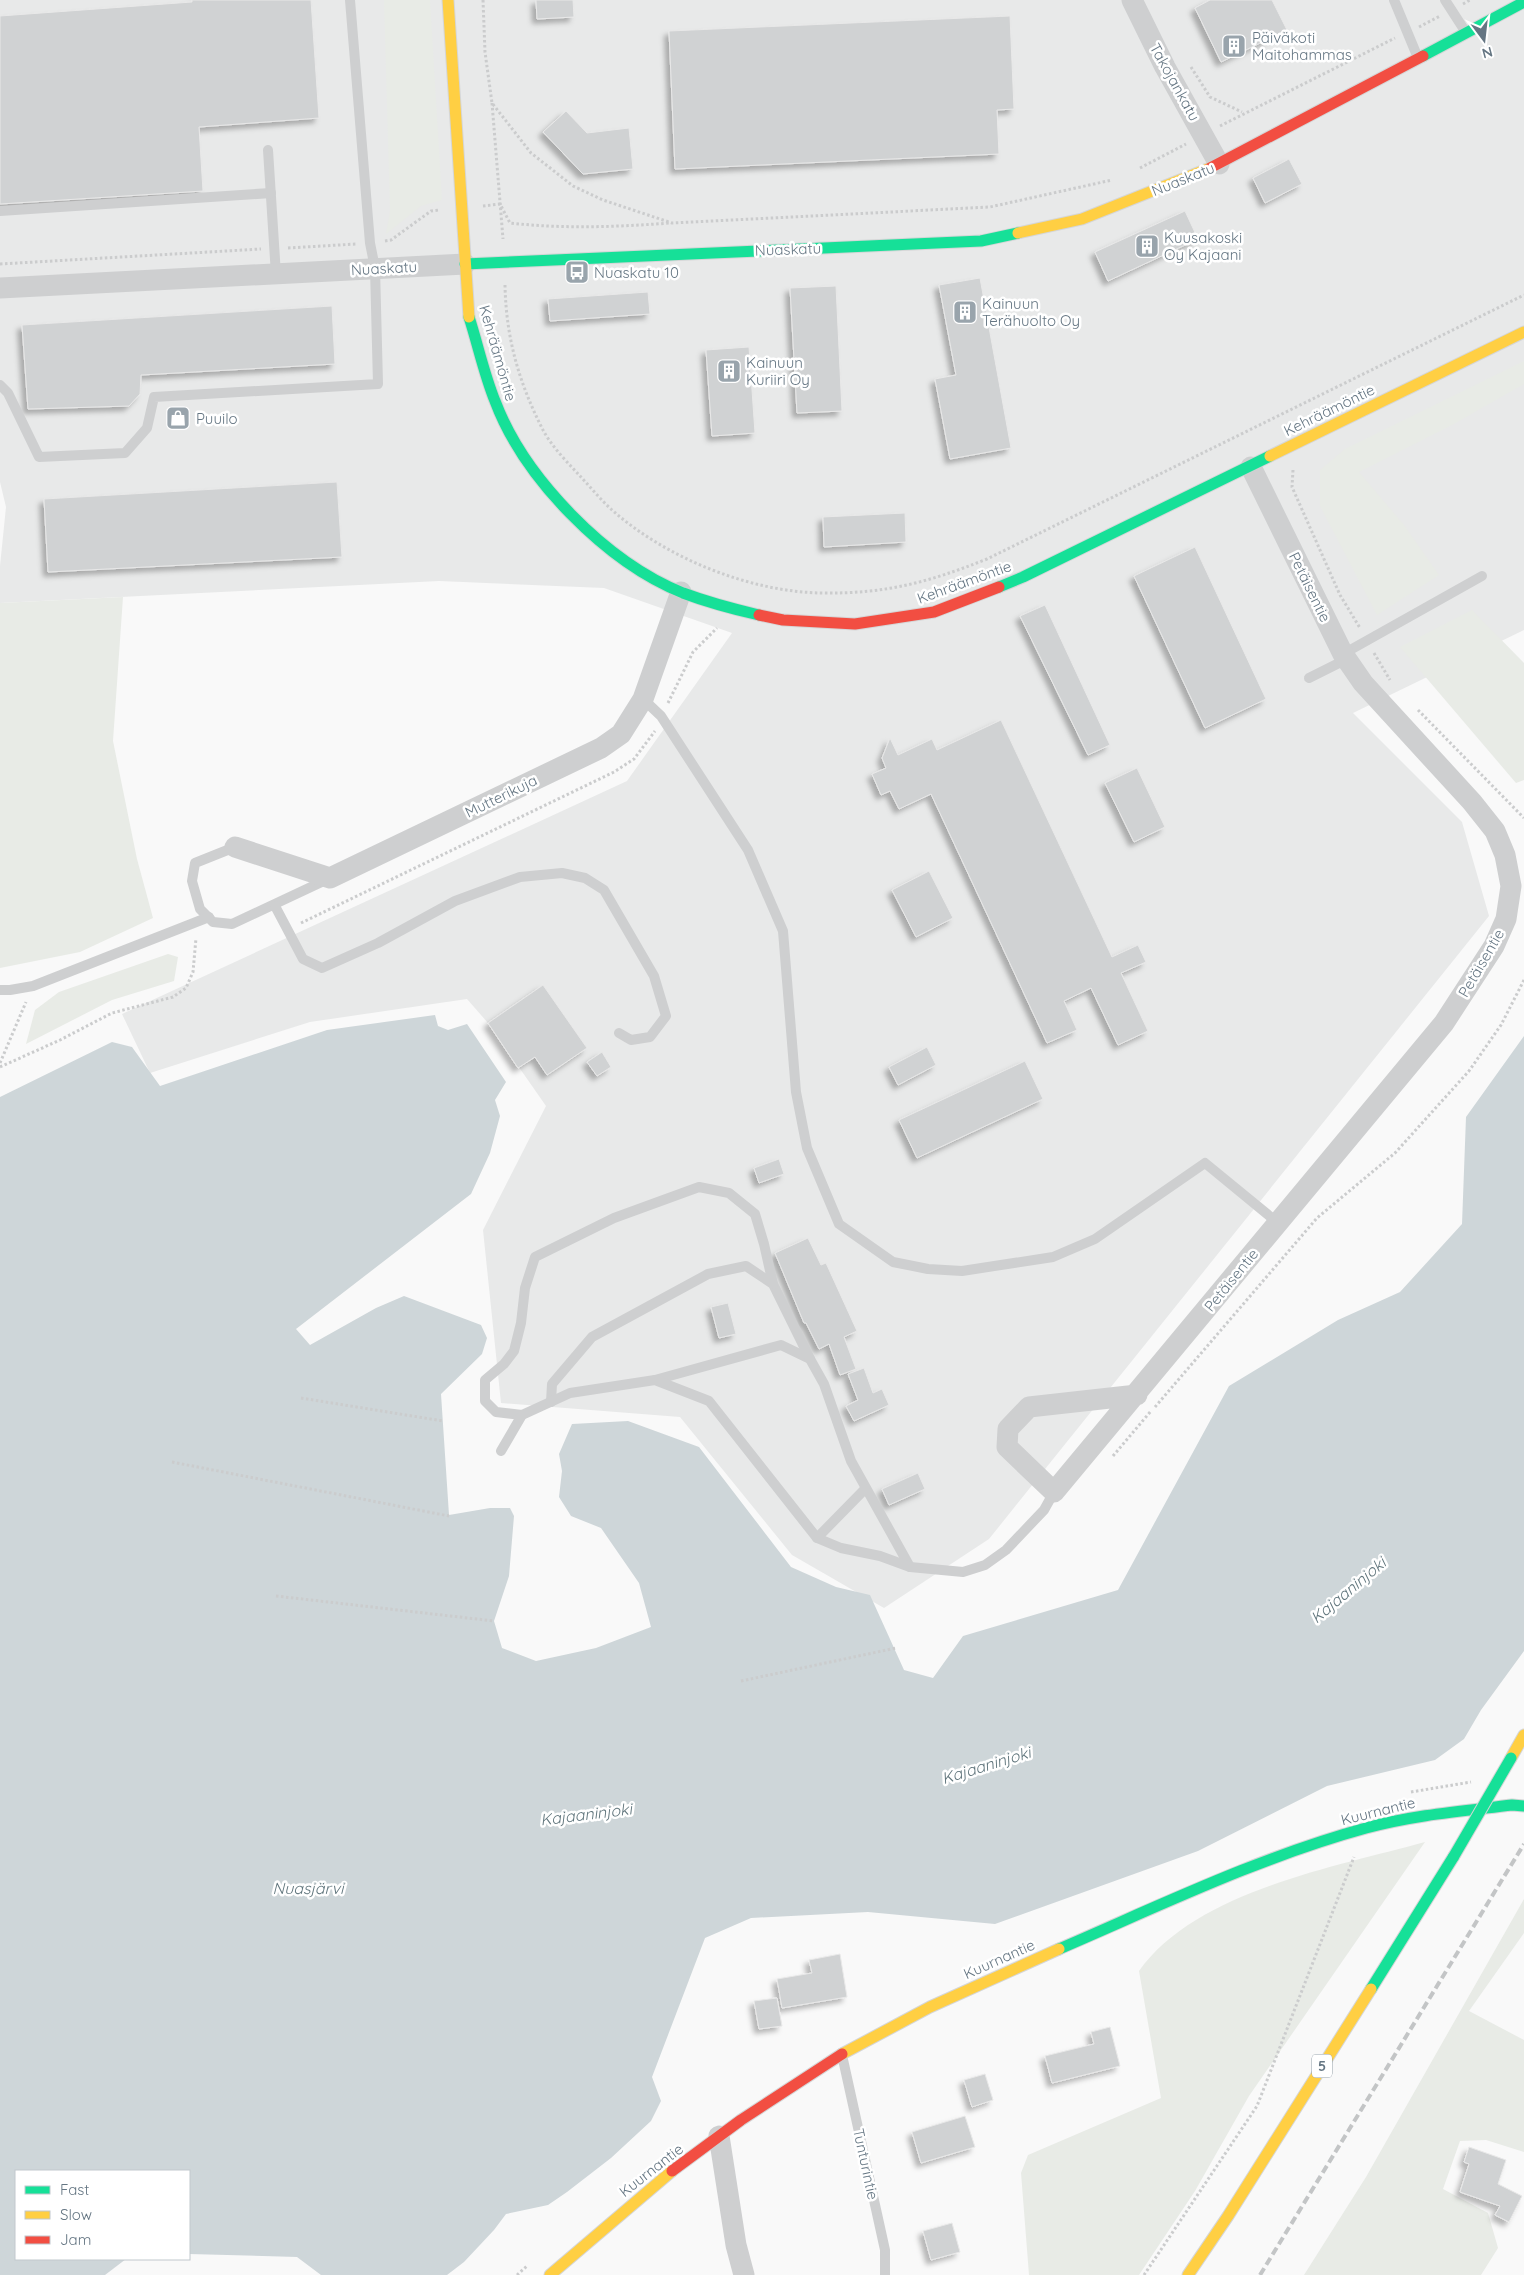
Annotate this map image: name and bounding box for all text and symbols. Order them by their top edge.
north arrow [1459,15,1509,65]
place label: Päiväkoti Maitohammas [1252,28,1352,64]
building icon: Päiväkoti Maitohammas [1221,33,1247,59]
street label: Takojankatu [1146,40,1204,124]
text: N [1480,43,1495,63]
street label: Nuaskatu [1149,158,1217,200]
place label: Kuusakoski Oy Kajaani [1164,228,1242,264]
building icon: Kuusakoski Oy Kajaani [1134,233,1160,259]
street label: Nuaskatu [755,238,821,260]
street label: Nuaskatu [350,257,418,279]
bus stop icon: Nuaskatu 10 [564,259,590,285]
place label: Nuaskatu 10 [594,263,679,282]
place label: Kainuun Terähuolto Oy [982,294,1080,330]
building icon: Kainuun Terähuolto Oy [952,299,978,325]
street label: Kehräämöntie [475,303,521,403]
place label: Kainuun Kuriiri Oy [746,353,810,389]
building icon: Kainuun Kuriiri Oy [716,358,742,384]
street label: Kehräämöntie [1280,380,1378,440]
shop icon: Puuilo [165,405,191,431]
place label: Puuilo [196,409,238,428]
street label: Petäisentie [1285,549,1335,625]
street label: Kehräämöntie [914,556,1014,608]
street label: Mutterikuja [462,770,540,822]
street label: Petäisentie [1454,926,1508,1000]
street label: Petäisentie [1200,1245,1262,1315]
water label: Kajaaninjoki [1306,1552,1391,1627]
water label: Kajaaninjoki [939,1741,1035,1788]
street label: Kuurnantie [1339,1793,1417,1829]
water label: Kajaaninjoki [539,1798,635,1830]
water label: Nuasjärvi [273,1878,345,1898]
street label: Kuurnantie [960,1935,1038,1983]
road number: 5 [1312,2054,1332,2078]
street label: Tunturintie [849,2127,883,2201]
street label: Kuurnantie [615,2139,687,2201]
legend [15,2170,190,2260]
text: Fast [60,2180,89,2199]
text: Slow [60,2205,92,2224]
text: Jam [60,2230,91,2249]

